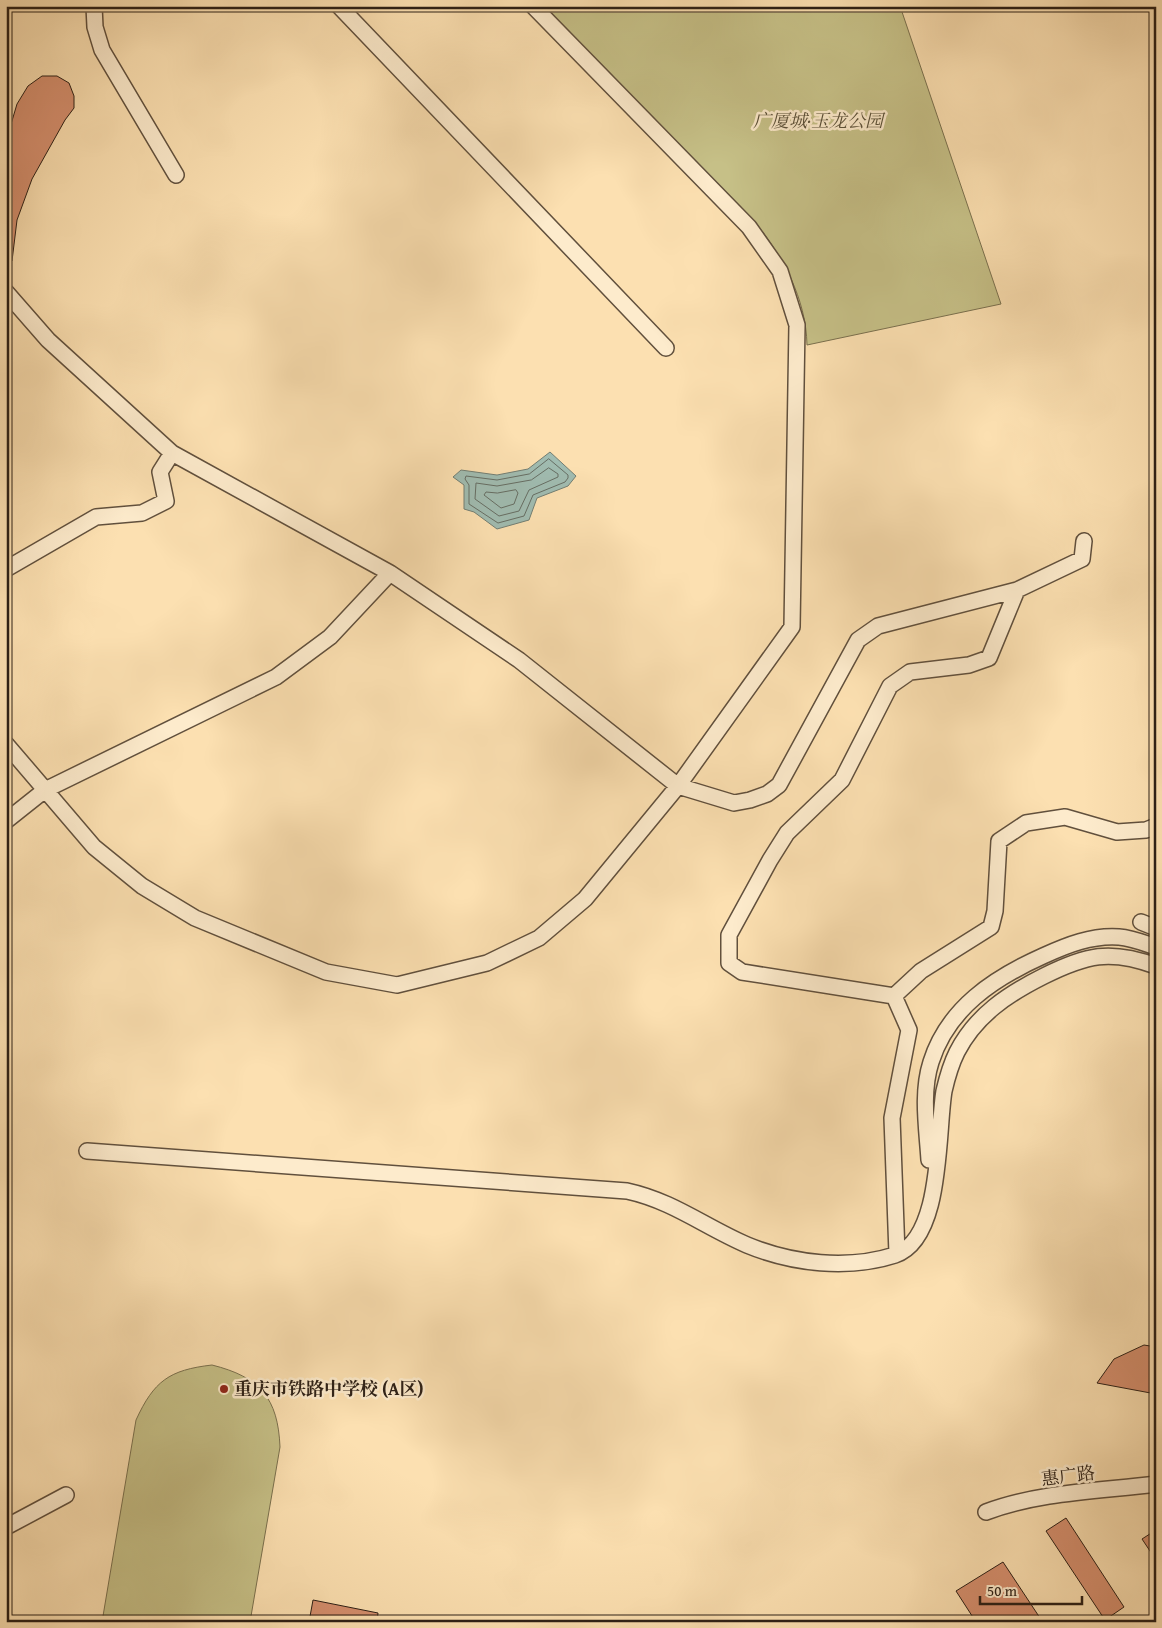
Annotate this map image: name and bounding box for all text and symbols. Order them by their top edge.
park label: 广厦城·玉龙公园 [753,107,886,134]
place label: 重庆市铁路中学校 (A区) [234,1375,424,1402]
marker: 重庆市铁路中学校 (A区) [218,1383,230,1395]
street label: 惠广路 [1039,1459,1096,1492]
scale bar [980,1573,1082,1605]
text: 50 m [987,1580,1018,1601]

